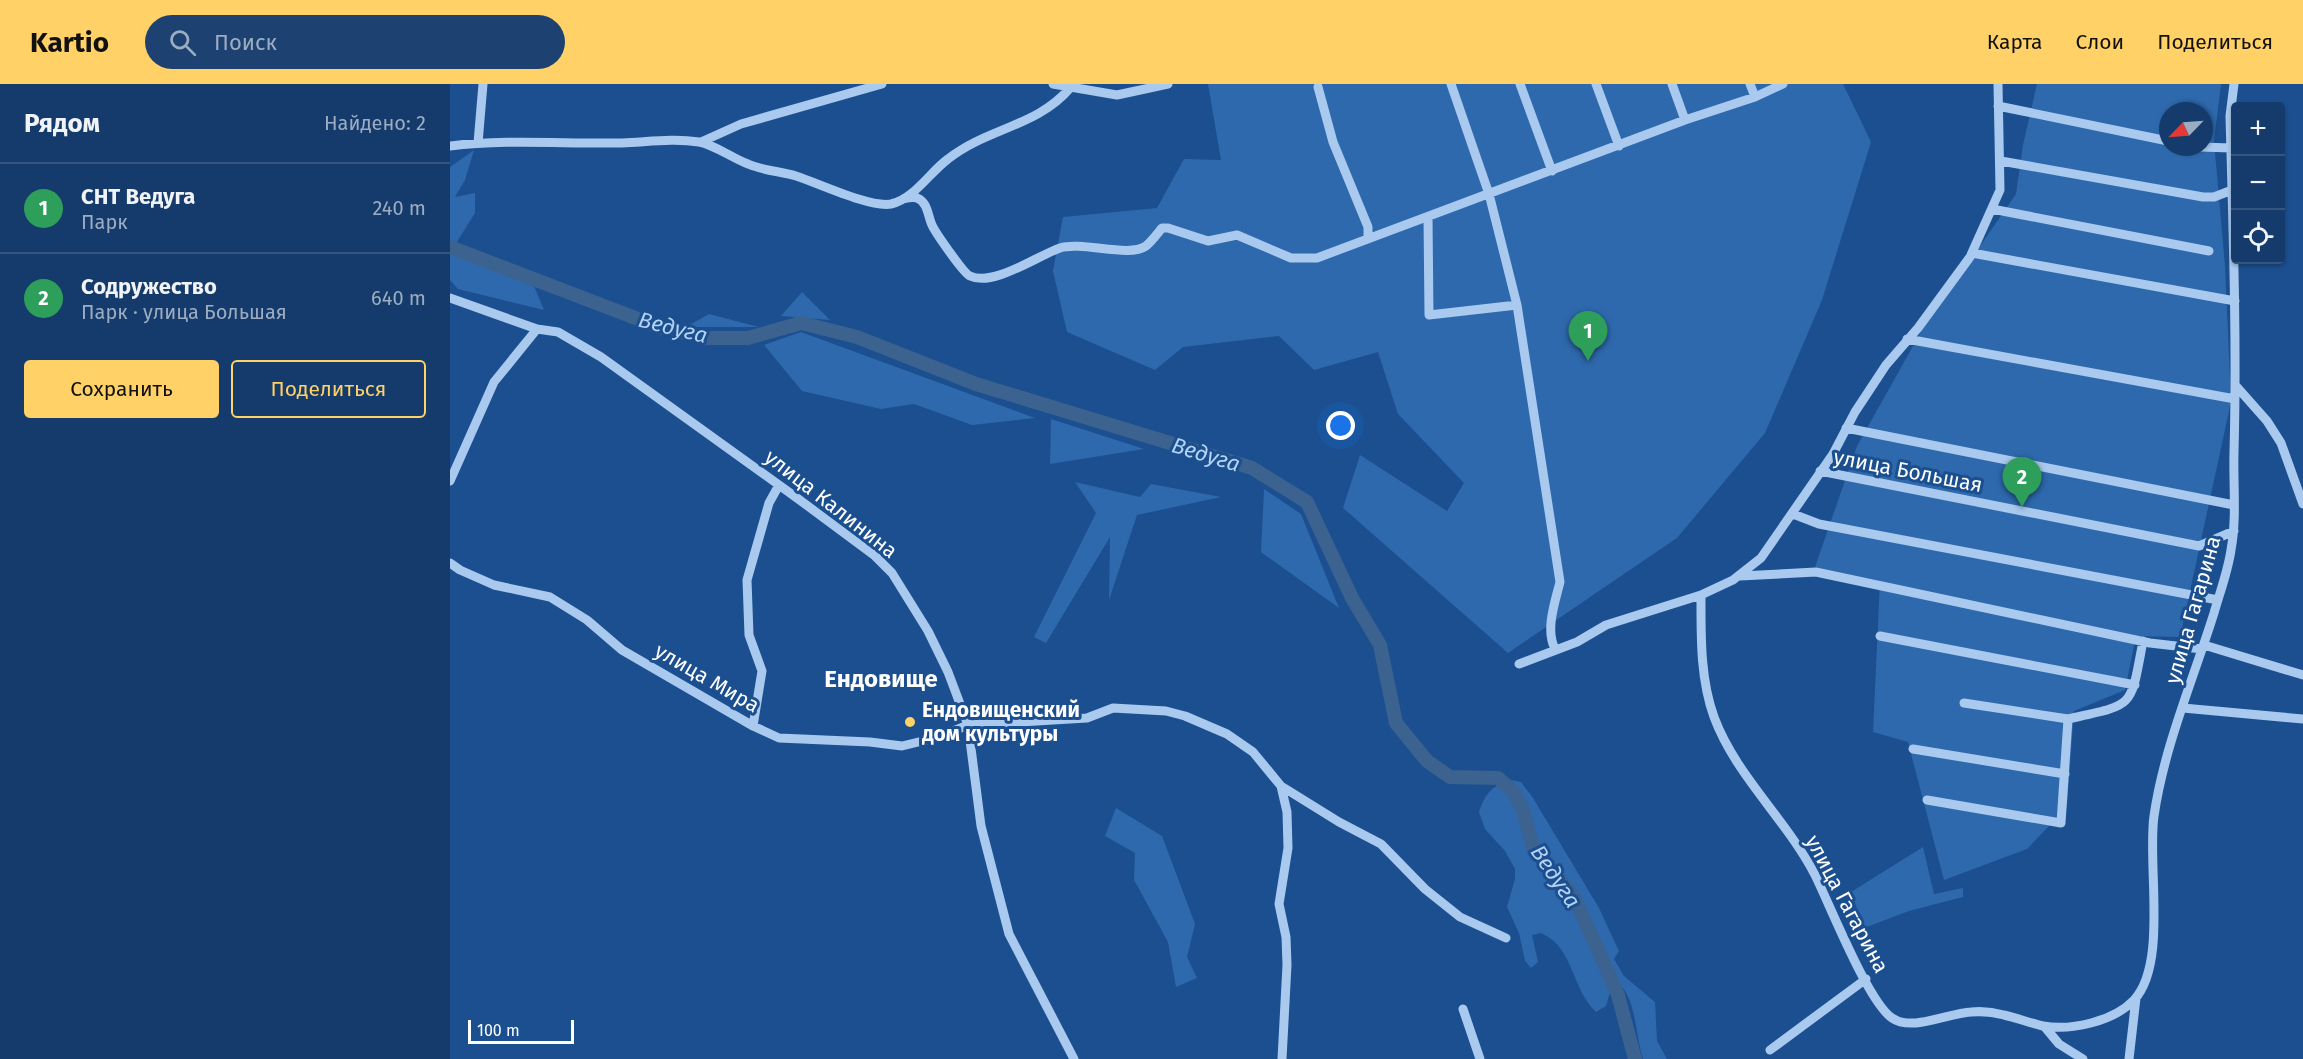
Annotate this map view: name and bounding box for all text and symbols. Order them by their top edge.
search box [145,15,565,69]
text: Kartio [30,26,109,59]
icon: search [166,26,199,59]
text: Поиск [214,29,277,56]
text: Карта [1987,29,2043,55]
text: Слои [2076,29,2124,55]
text: Поделиться [2157,29,2273,55]
north arrow [2159,102,2213,156]
map controls [2231,102,2285,264]
button: + [2231,102,2285,156]
text: Рядом [24,108,100,139]
text: Найдено: 2 [324,111,426,135]
button: − [2231,156,2285,210]
text: СНТ Ведуга [81,183,195,210]
text: 1 [39,196,48,220]
text: 240 m [372,196,426,220]
text: Парк [81,210,128,234]
button: locate [2231,210,2285,264]
text: Содружество [81,273,217,300]
text: 2 [38,286,49,310]
text: 640 m [371,286,426,310]
text: Парк · улица Большая [81,300,287,324]
water label: Ведуга [636,306,710,349]
pin: 1 [1568,312,1608,361]
button: Сохранить [24,360,219,418]
button: Поделиться [231,360,426,418]
your location [1326,411,1355,440]
water label: Ведуга [1168,431,1243,478]
street label: улица Калинина [759,444,903,564]
street label: улица Большая [1831,444,1985,498]
pin: 2 [2002,458,2042,507]
street label: улица Гагарина [2159,533,2227,687]
street label: улица Мира [650,638,764,718]
district label: Ендовище [824,665,938,693]
place label: Ендовищенский дом культуры [922,697,1080,747]
marker: Ендовищенский дом культуры [903,715,917,729]
street label: улица Гагарина [1800,831,1894,977]
water label: Ведуга [1525,840,1586,913]
scale bar [468,1017,574,1044]
text: 100 m [477,1021,520,1040]

